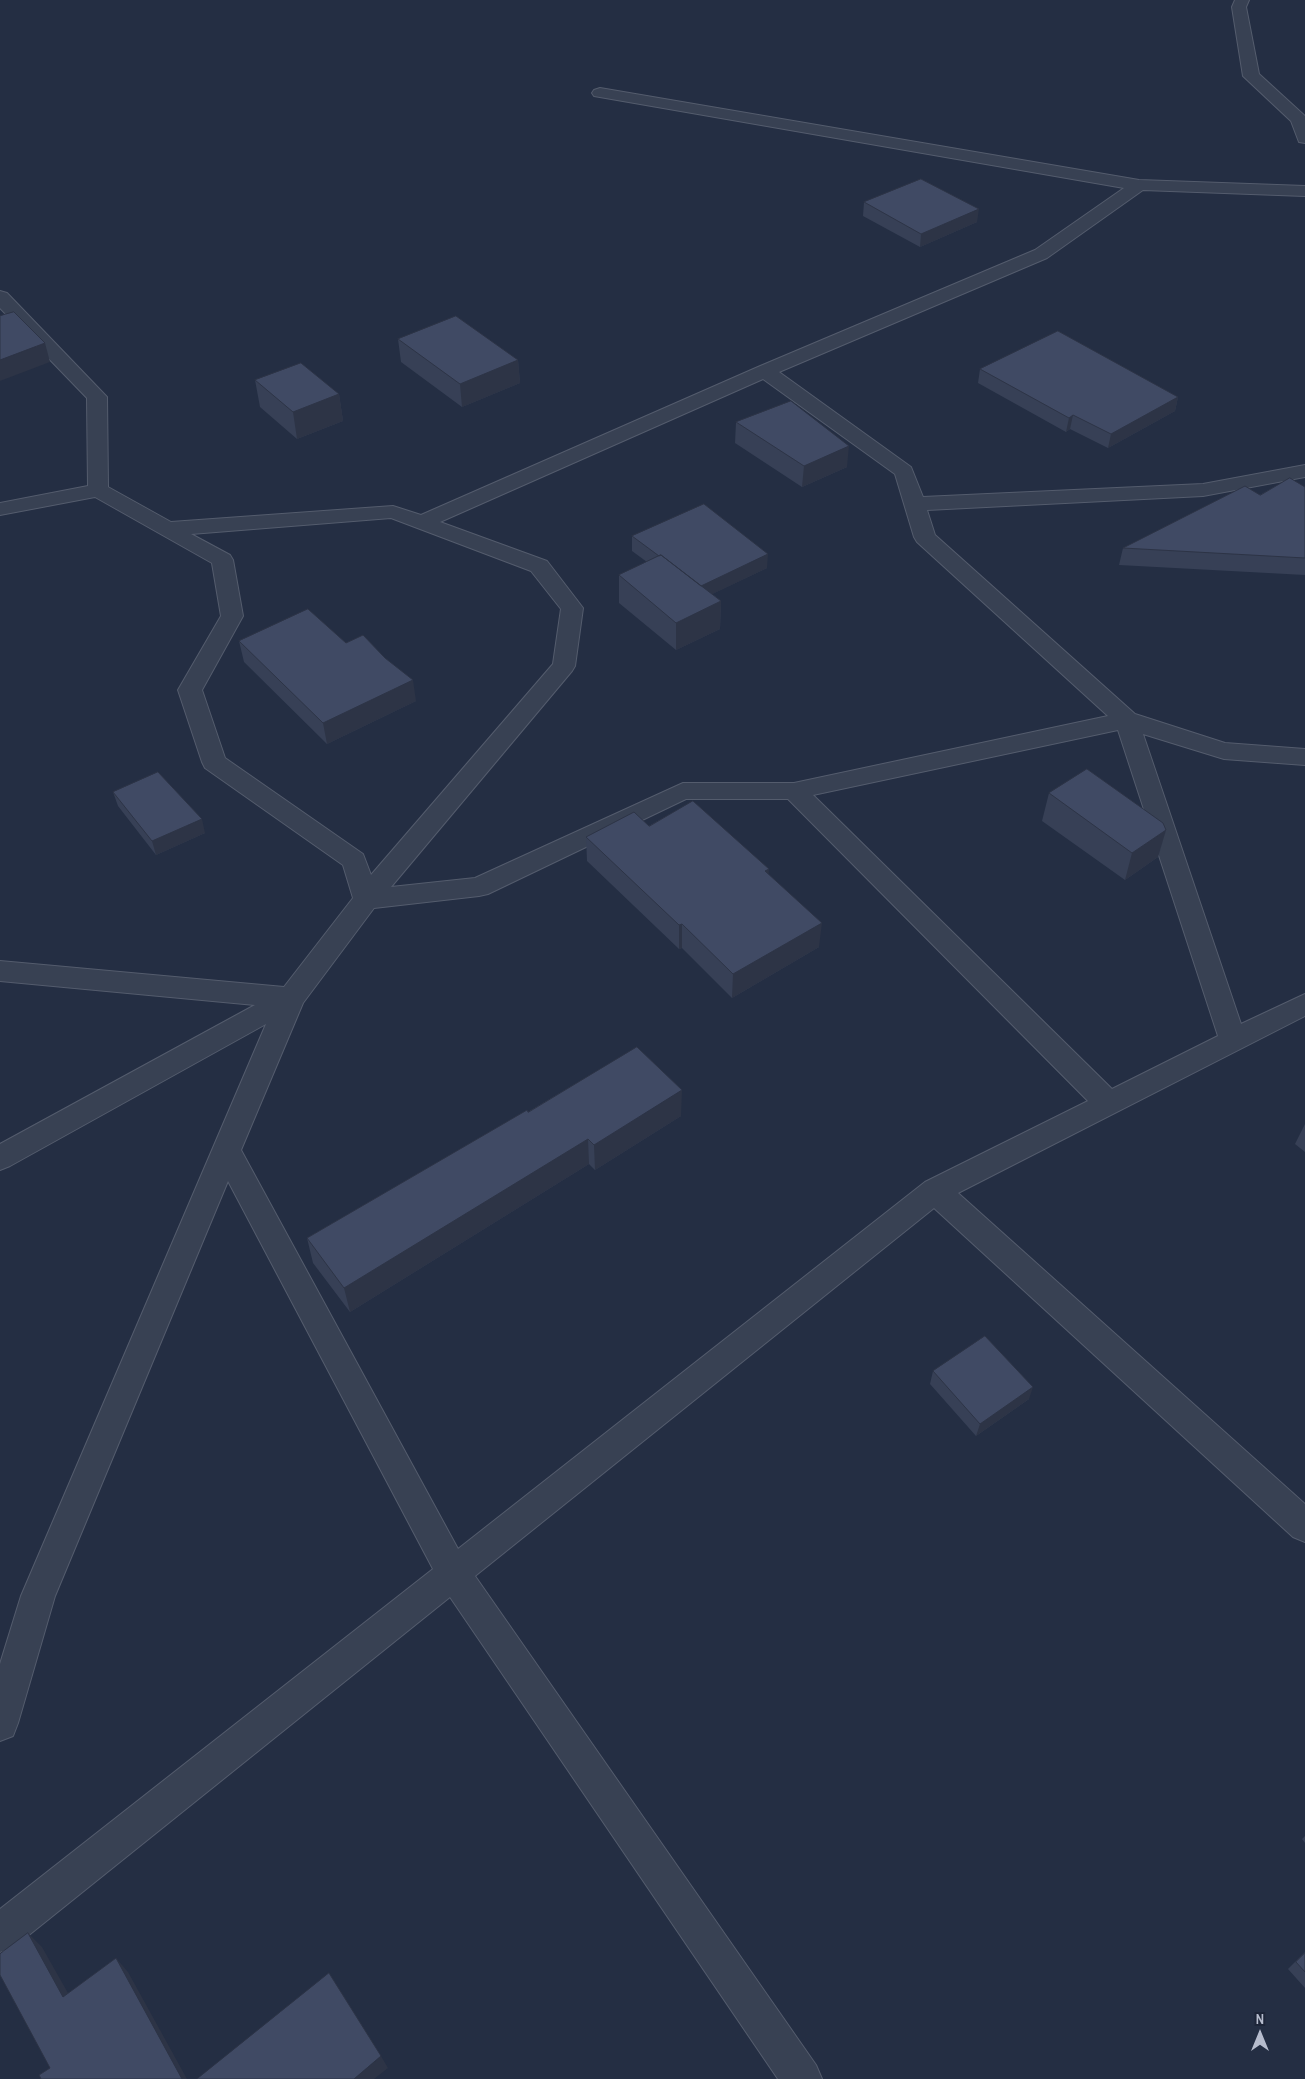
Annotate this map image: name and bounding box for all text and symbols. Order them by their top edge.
north arrow [1235,2009,1285,2059]
text: N [1256,2010,1264,2028]

